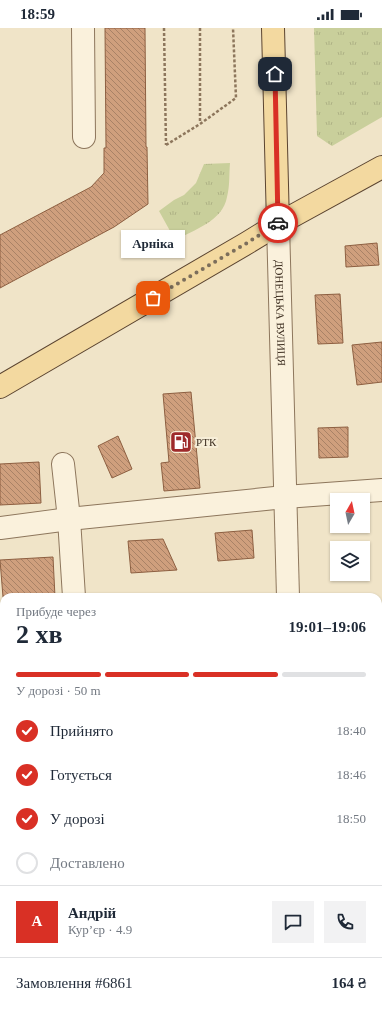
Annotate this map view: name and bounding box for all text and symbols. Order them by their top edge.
text: 18:59 [20,6,55,22]
pin [258,57,292,91]
icon: home [264,63,286,85]
courier [258,203,298,243]
icon: car [267,212,289,234]
callout: Арніка [121,230,185,258]
text: Арніка [132,236,174,251]
street label: ДОНЕЦЬКА ВУЛИЦЯ [273,260,288,367]
pin [136,281,170,315]
icon: bag [142,287,164,309]
fuel station icon: РТК [168,429,194,455]
place label: РТК [196,436,217,448]
north arrow [330,493,370,533]
map controls [330,493,370,581]
button: layers [330,541,370,581]
text: Прибуде через [16,604,96,619]
text: 19:01–19:06 [289,619,366,635]
text: 2 хв [16,620,63,649]
text: У дорозі · 50 m [16,683,101,698]
icon: check [16,720,38,742]
text: Прийнято [50,723,113,739]
text: 18:40 [336,723,366,738]
icon: check [16,764,38,786]
text: Готується [50,767,112,783]
text: 18:46 [336,767,366,782]
icon: check [16,808,38,830]
text: У дорозі [50,811,105,827]
text: 18:50 [336,811,366,826]
text: Доставлено [50,855,125,871]
button: chat [272,901,314,943]
button: phone [324,901,366,943]
text: Андрій [68,905,116,921]
text: А [32,913,42,929]
text: Кур’єр · 4.9 [68,922,132,937]
text: Замовлення #6861 [16,975,132,991]
text: 164 ₴ [331,975,366,991]

